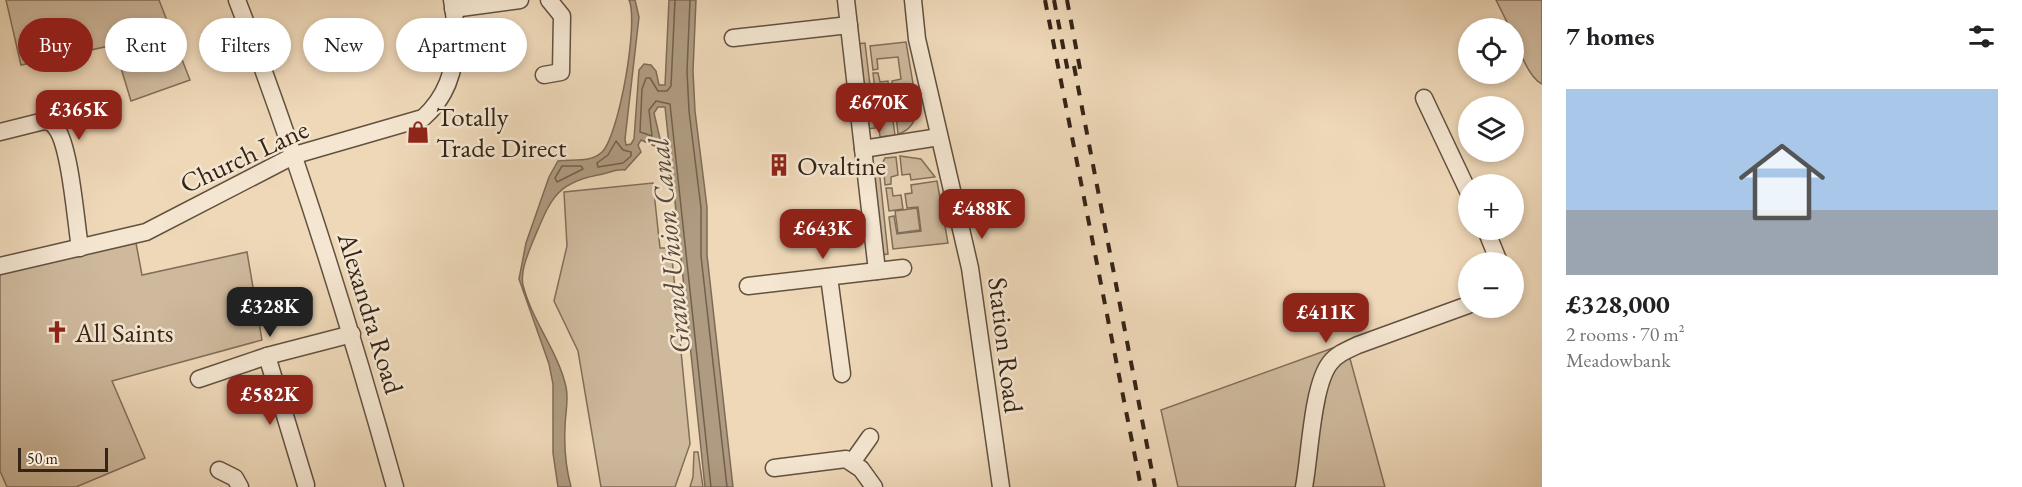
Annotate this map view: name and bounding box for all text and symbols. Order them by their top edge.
chip: Buy [18,18,93,72]
chip: Rent [105,18,187,72]
chip: Filters [199,18,291,72]
chip: New [303,18,384,72]
chip: Apartment [396,18,527,72]
map controls [1458,18,1524,318]
button: locate [1458,18,1524,84]
text: 7 homes [1566,19,1655,53]
icon: filters [1965,20,1998,53]
pin: £670K [837,83,921,134]
text: £670K [850,89,908,115]
pin: £365K [37,90,121,141]
text: £365K [50,96,108,122]
button: layers [1458,96,1524,162]
place label: Totally Trade Direct [436,99,567,165]
street label: Church Lane [174,111,314,201]
shop icon: Totally Trade Direct [405,119,431,145]
icon: home [1728,128,1836,236]
water label: Grand Union Canal [640,135,698,356]
place label: Ovaltine [797,148,886,183]
building icon: Ovaltine [766,152,792,178]
button: + [1458,174,1524,240]
pin: £488K [940,189,1024,240]
text: £488K [953,195,1011,221]
pin: £643K [781,209,865,260]
text: £643K [794,215,852,241]
street label: Alexandra Road [330,227,412,398]
button: − [1458,252,1524,318]
street label: Station Road [980,275,1032,415]
pin: £328K [228,287,312,338]
text: £328,000 [1566,287,1670,321]
text: £328K [241,293,299,319]
pin: £411K [1284,293,1368,344]
text: £411K [1297,299,1355,325]
place label: All Saints [74,315,173,350]
church icon: All Saints [44,319,70,345]
text: 2 rooms · 70 m² [1566,321,1685,347]
text: Meadowbank [1566,347,1671,373]
pin: £582K [228,375,312,426]
text: £582K [241,381,299,407]
scale bar [18,445,108,472]
text: 50 m [27,448,58,469]

